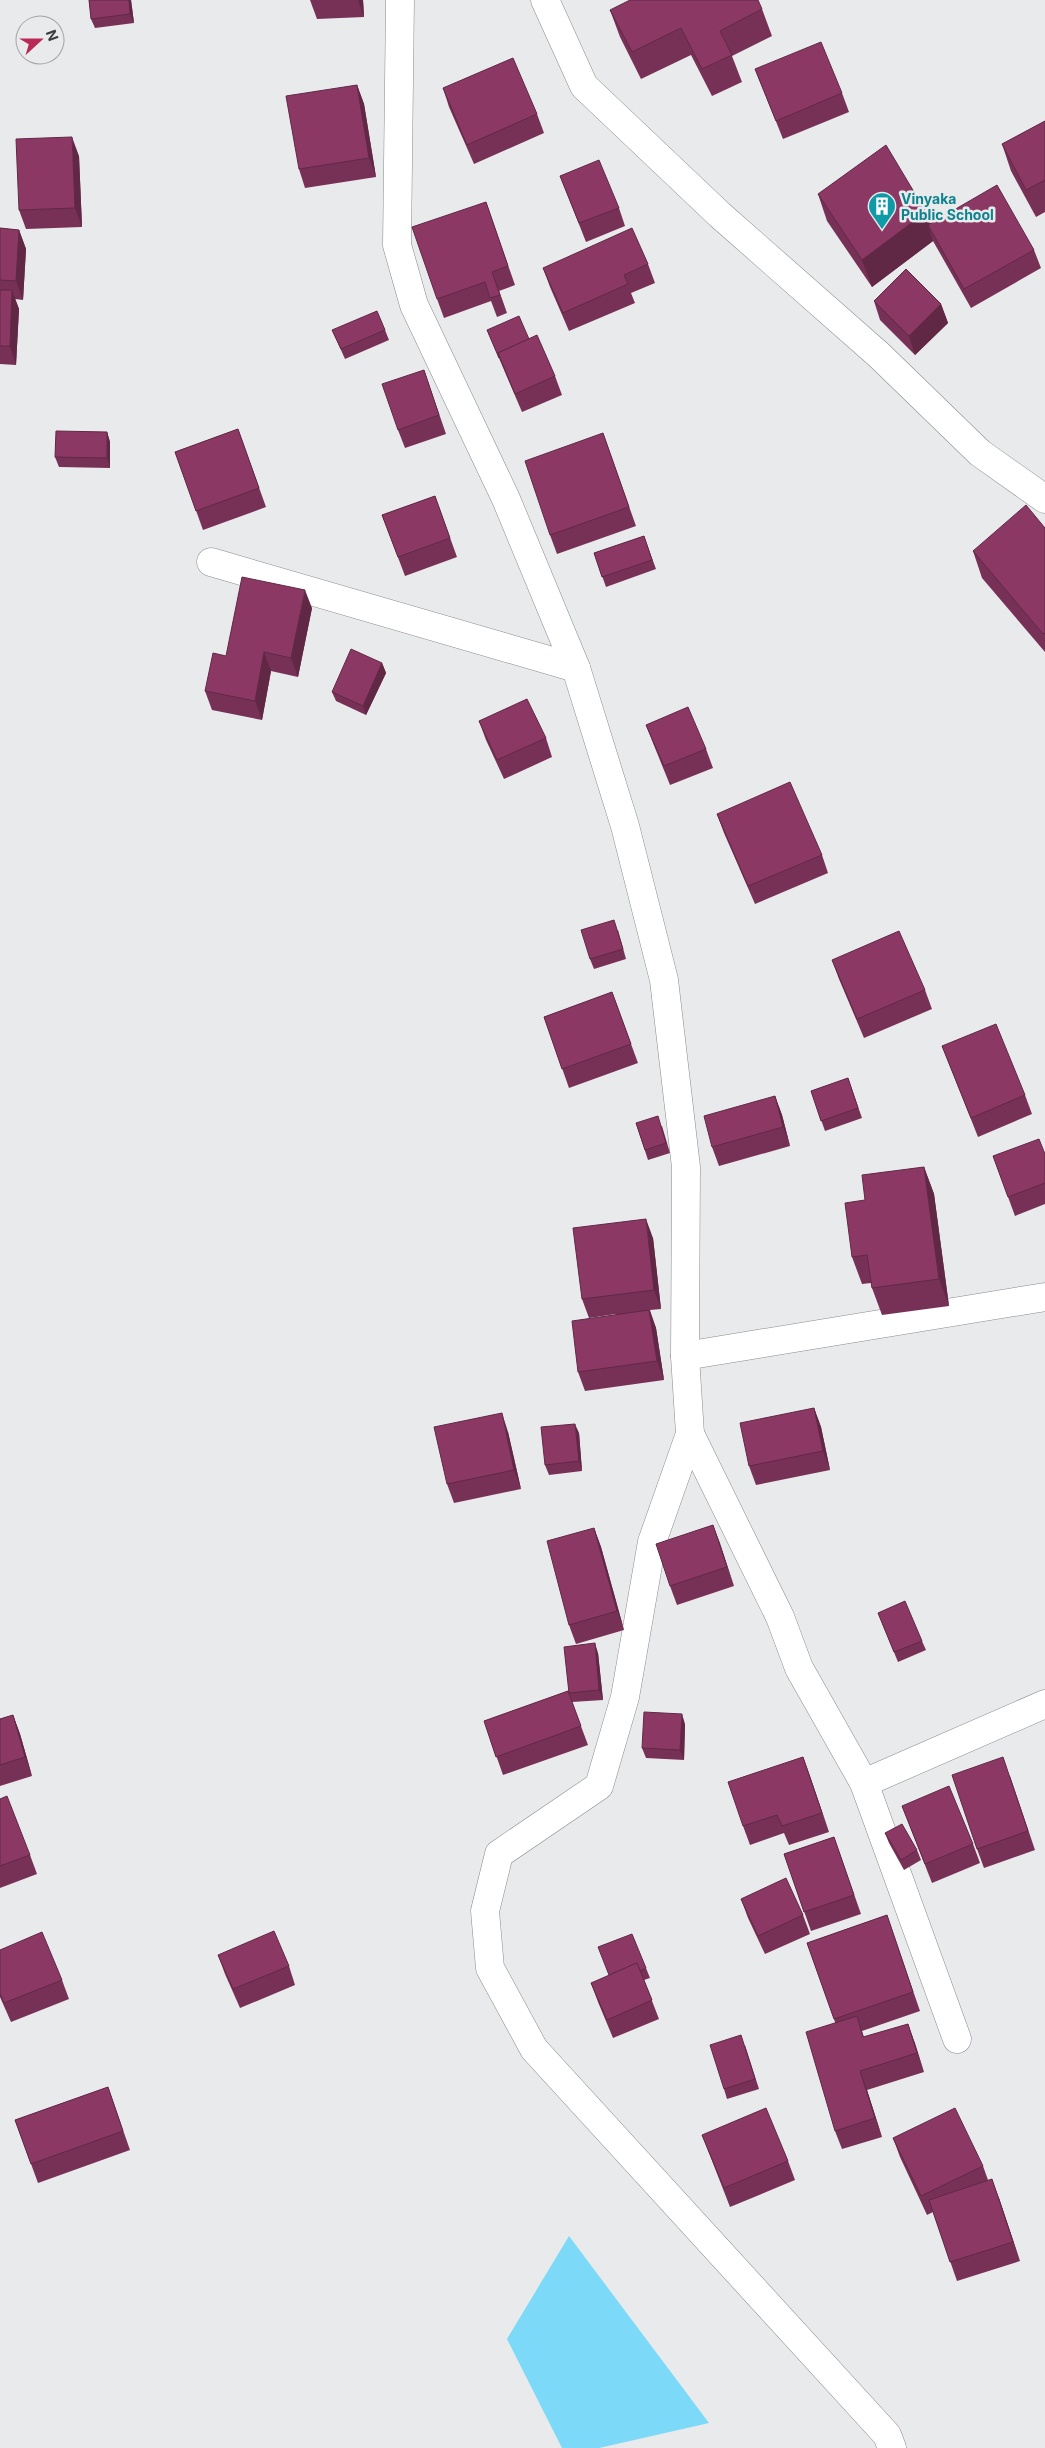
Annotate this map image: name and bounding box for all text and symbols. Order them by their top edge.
north arrow [15,15,65,65]
text: N [43,27,62,43]
place label: Vinyaka Public School [901,190,994,223]
building icon: Vinyaka Public School [867,191,897,230]

